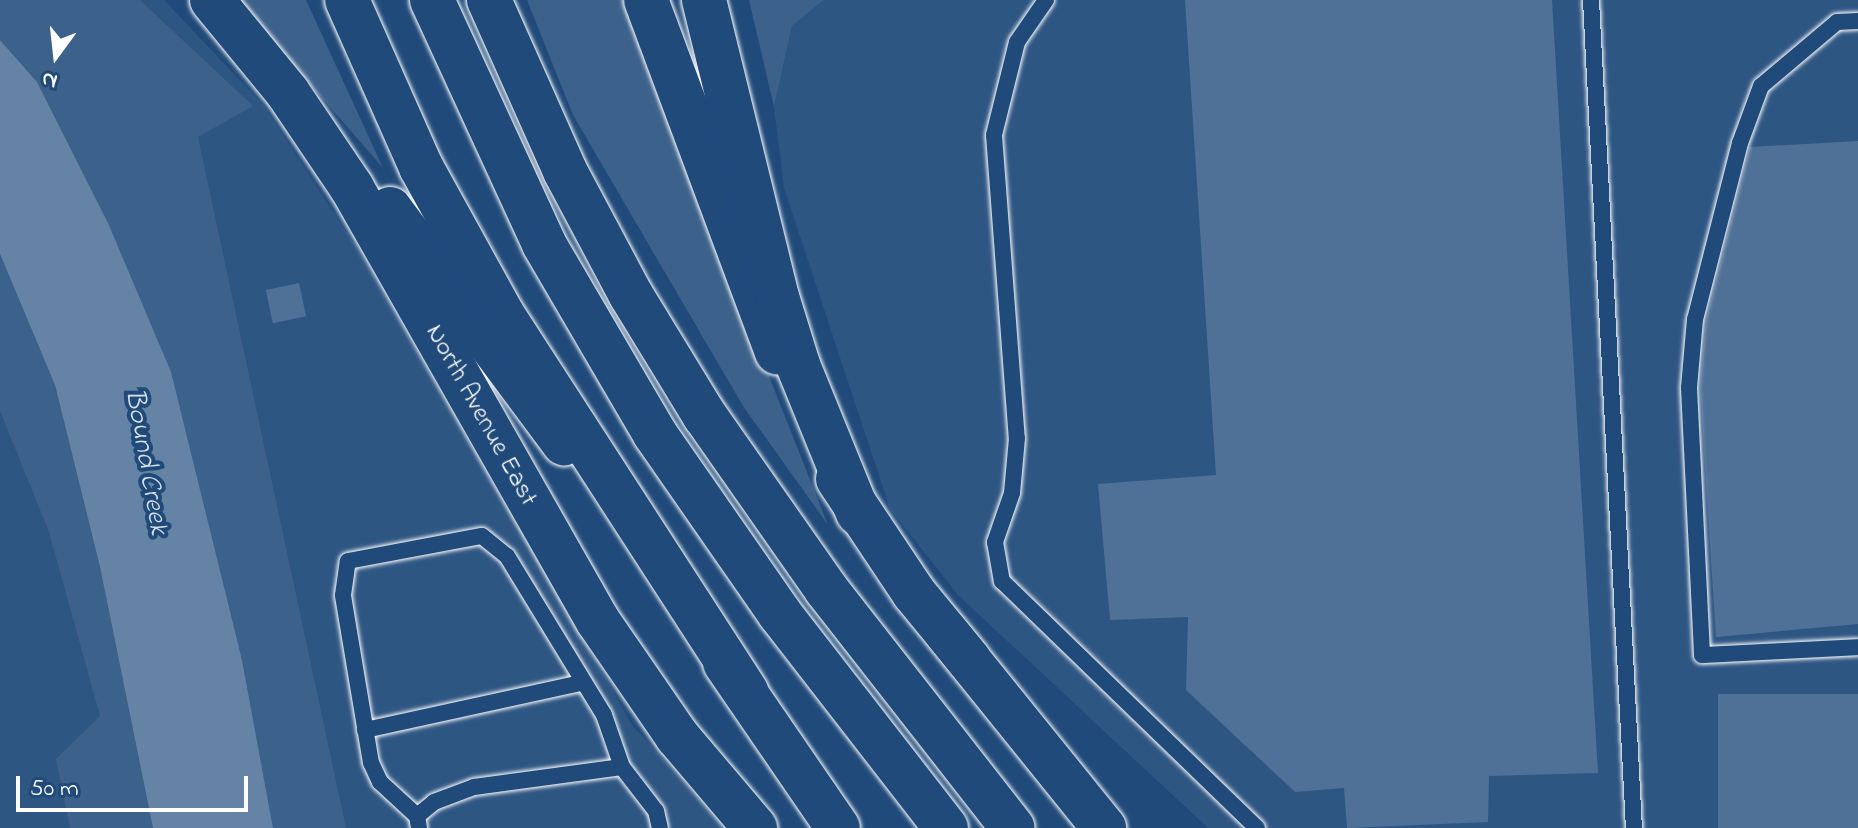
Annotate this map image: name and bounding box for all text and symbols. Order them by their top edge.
north arrow [16,16,96,96]
text: N [38,62,61,97]
street label: North Avenue East [417,320,543,512]
water label: Bound Creek [116,387,174,537]
scale bar [20,760,252,810]
text: 50 m [30,772,79,807]

